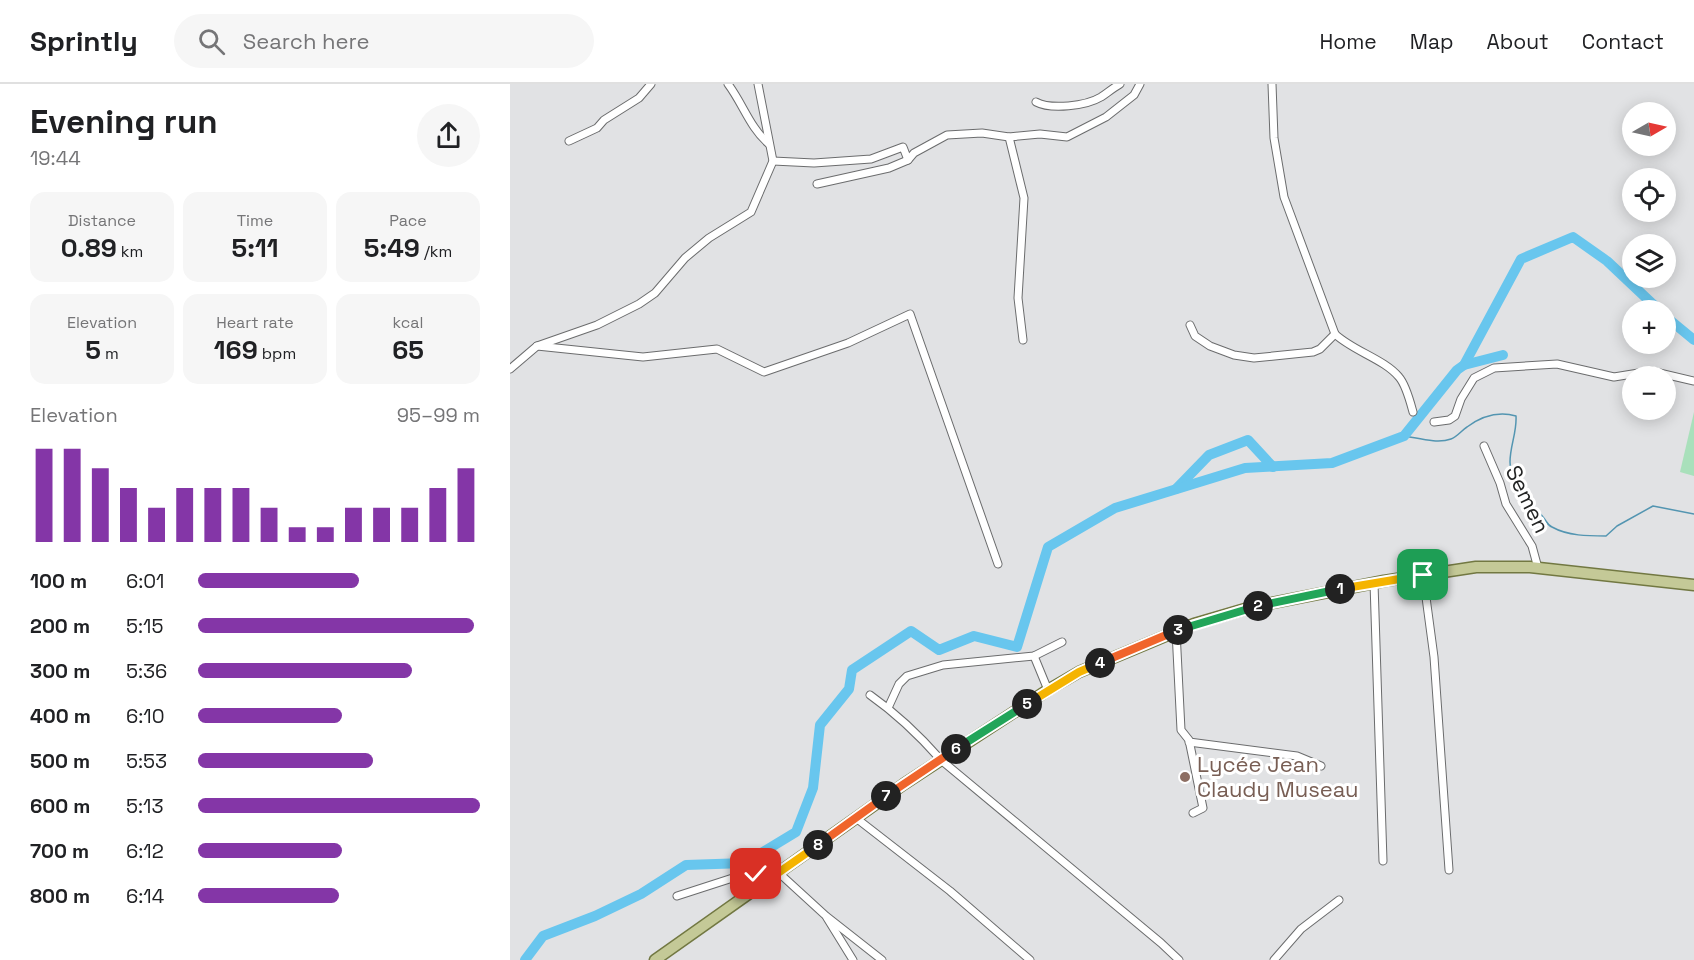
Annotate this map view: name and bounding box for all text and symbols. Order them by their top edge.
search box [174,14,594,68]
text: Sprintly [30,23,138,59]
icon: search [195,25,228,58]
text: Search here [243,27,370,55]
text: Home [1319,28,1377,55]
text: Map [1410,28,1454,55]
text: About [1487,28,1549,55]
text: Contact [1582,28,1664,55]
text: Evening run [30,101,218,143]
north arrow [1622,102,1676,156]
map controls [1622,102,1676,420]
button: share [417,104,480,167]
text: 19:44 [30,145,81,171]
button: locate [1622,168,1676,222]
text: Distance [68,210,136,231]
text: Time [237,210,273,231]
text: Pace [389,210,427,231]
text: 0.89 [61,231,117,265]
text: 5:11 [232,231,278,265]
text: 5:49 [364,231,420,265]
button: layers [1622,234,1676,288]
text: km [117,241,143,262]
text: /km [420,241,452,262]
button: + [1622,300,1676,354]
text: Elevation [67,312,137,333]
text: Heart rate [216,312,294,333]
text: kcal [393,312,423,333]
text: 5 [85,333,101,367]
text: 169 [214,333,258,367]
text: 65 [392,333,424,367]
text: m [101,343,119,364]
text: bpm [258,343,296,364]
button: − [1622,366,1676,420]
text: Elevation [30,402,118,428]
text: 95–99 m [397,402,480,428]
street label: Semen [1500,461,1556,537]
pin [1397,549,1448,600]
icon: arrive [1406,558,1439,591]
text: 100 m [30,568,87,594]
text: 6:01 [126,568,164,594]
pin: 1 [1325,574,1355,604]
text: 1 [1336,578,1344,599]
pin: 2 [1243,591,1273,621]
text: 2 [1253,595,1263,616]
text: 200 m [30,613,90,639]
text: 5:15 [126,613,163,639]
pin: 3 [1163,615,1193,645]
text: 3 [1173,619,1183,640]
pin: 4 [1085,648,1115,678]
text: 4 [1095,652,1105,673]
text: 300 m [30,658,90,684]
text: 5:36 [126,658,167,684]
pin: 5 [1012,689,1042,719]
text: 5 [1022,693,1032,714]
text: 400 m [30,703,91,729]
text: 6:10 [126,703,164,729]
pin: 6 [941,734,971,764]
text: 6 [951,738,961,759]
text: 500 m [30,748,90,774]
text: 5:53 [126,748,167,774]
place label: Lycée Jean Claudy Museau [1197,750,1359,803]
marker: Lycée Jean Claudy Museau [1178,770,1192,784]
pin: 7 [871,781,901,811]
text: 7 [882,785,890,806]
text: 600 m [30,793,90,819]
text: 5:13 [126,793,163,819]
pin: 8 [803,830,833,860]
text: 8 [813,834,823,855]
text: 700 m [30,838,89,864]
text: 6:12 [126,838,164,864]
pin [730,848,781,899]
icon: check [739,857,772,890]
text: 800 m [30,883,90,909]
text: 6:14 [126,883,164,909]

